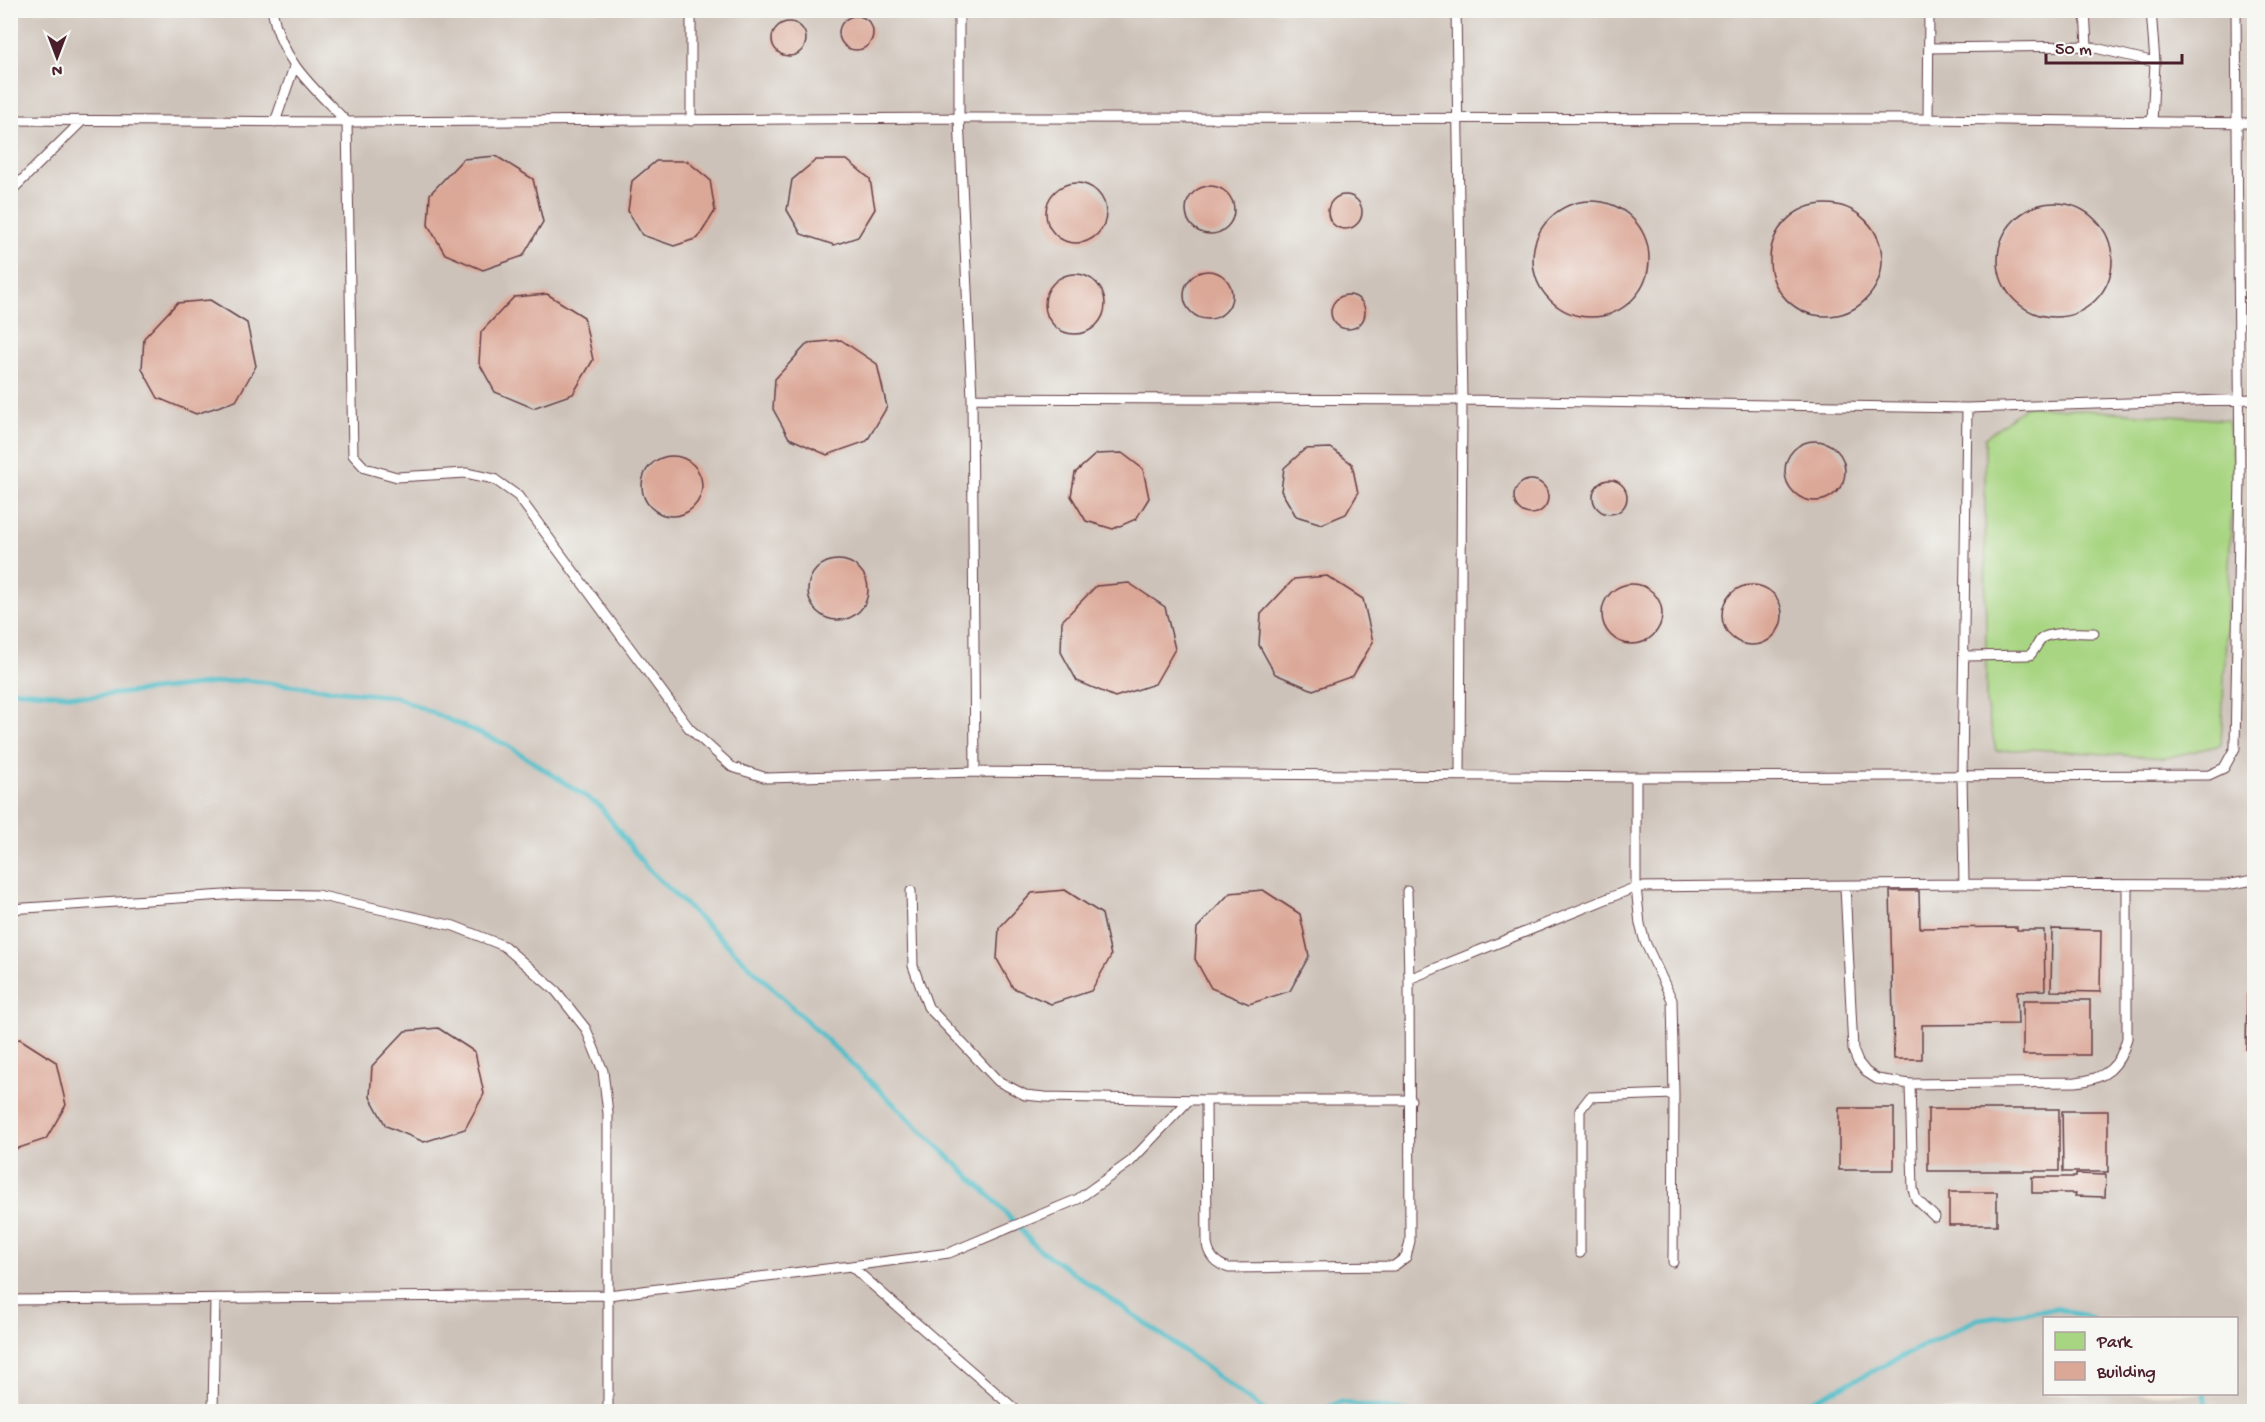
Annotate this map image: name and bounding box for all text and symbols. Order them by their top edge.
north arrow [27,27,87,87]
scale bar [2046,27,2182,65]
text: 50 m [2055,40,2092,61]
text: N [51,59,62,78]
legend [2043,1317,2238,1395]
text: Park [2096,1333,2133,1354]
text: Building [2096,1363,2156,1384]

